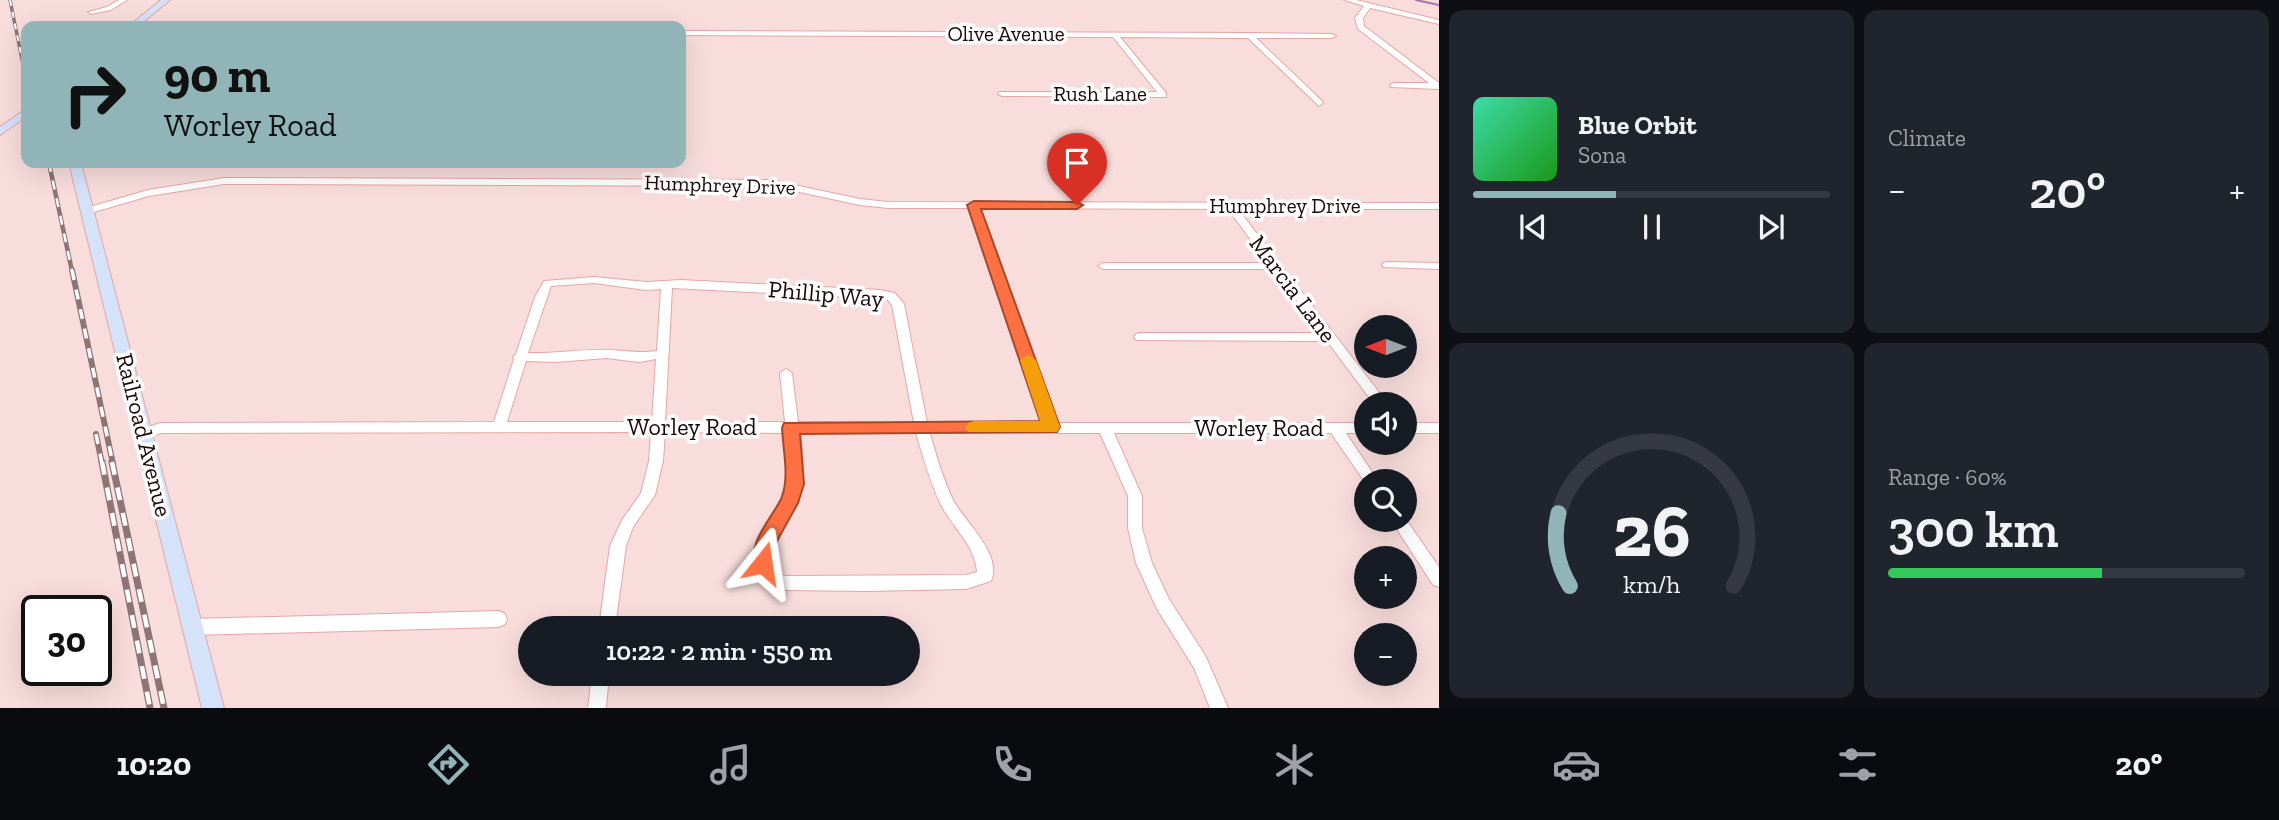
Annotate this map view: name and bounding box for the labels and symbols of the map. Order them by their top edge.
street label: Olive Avenue [947,21,1065,46]
street label: Rush Lane [1053,81,1147,106]
pin [1047,133,1107,205]
street label: Humphrey Drive [644,169,796,200]
street label: Humphrey Drive [1209,193,1361,218]
street label: Marcia Lane [1244,229,1343,348]
street label: Phillip Way [767,274,886,313]
north arrow [1354,315,1418,378]
street label: Railroad Avenue [110,350,179,520]
street label: Worley Road [627,412,757,441]
street label: Worley Road [1194,413,1324,442]
position arrow [726,526,800,600]
speed limit sign: 30 [21,595,112,686]

